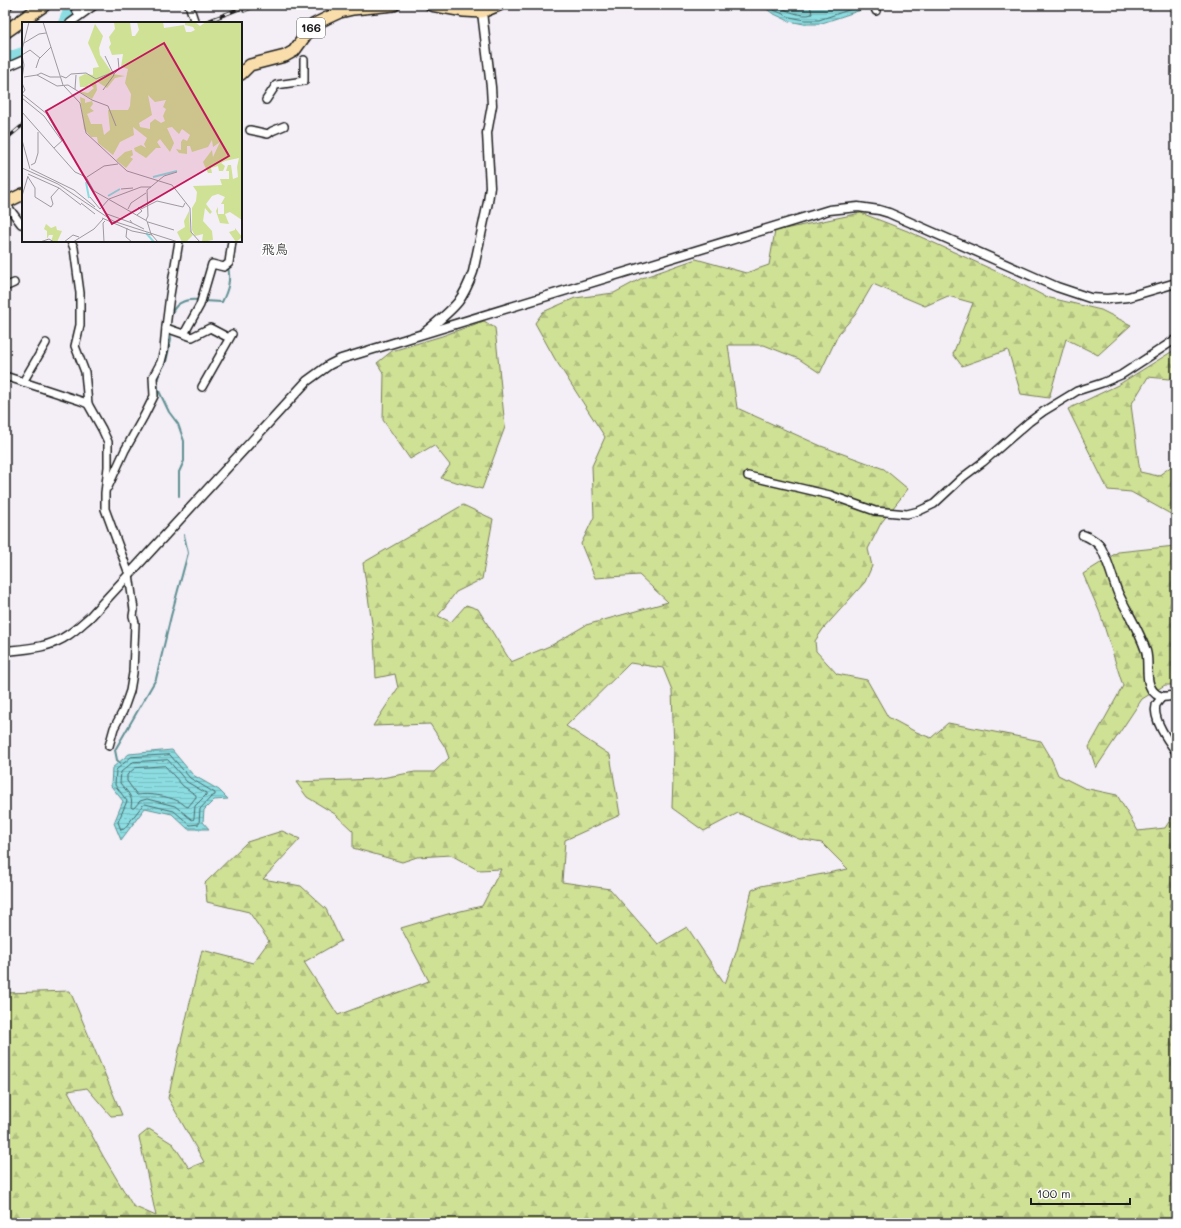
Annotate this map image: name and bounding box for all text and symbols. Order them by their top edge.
road number: 166 [297,18,325,38]
inset map [22,22,242,242]
district label: 飛鳥 [261,239,289,258]
scale bar [1031,1180,1130,1206]
text: 100 m [1037,1185,1071,1201]

